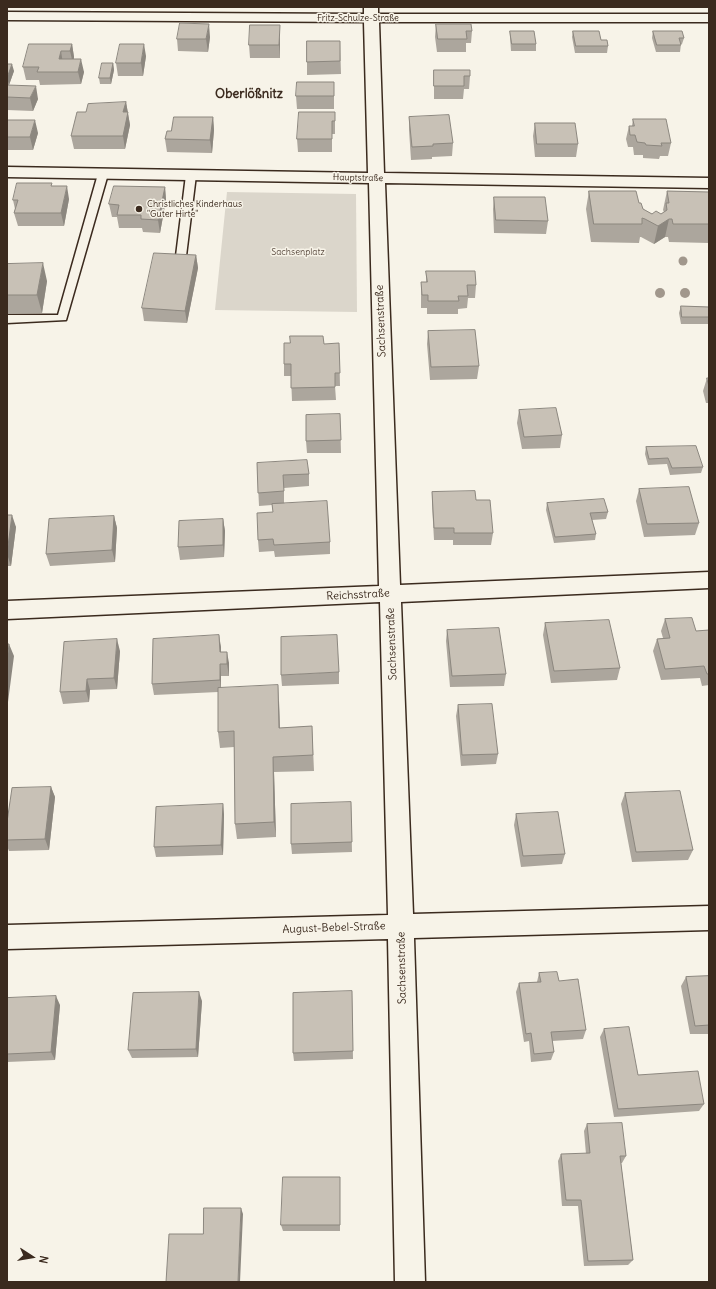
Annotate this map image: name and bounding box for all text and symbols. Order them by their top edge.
street label: Fritz-Schulze-Straße [317,13,399,23]
district label: Oberlößnitz [215,86,283,102]
street label: Hauptstraße [333,172,383,184]
place label: Christliches Kinderhaus "Guter Hirte" [147,199,242,220]
marker: Christliches Kinderhaus "Guter Hirte" [134,204,144,214]
park label: Sachsenplatz [271,247,325,257]
street label: Sachsenstraße [373,284,389,358]
street label: Reichsstraße [326,587,390,603]
street label: Sachsenstraße [384,607,400,681]
street label: August-Bebel-Straße [282,920,386,936]
street label: Sachsenstraße [395,931,409,1005]
north arrow [12,1237,52,1277]
text: N [36,1254,51,1265]

